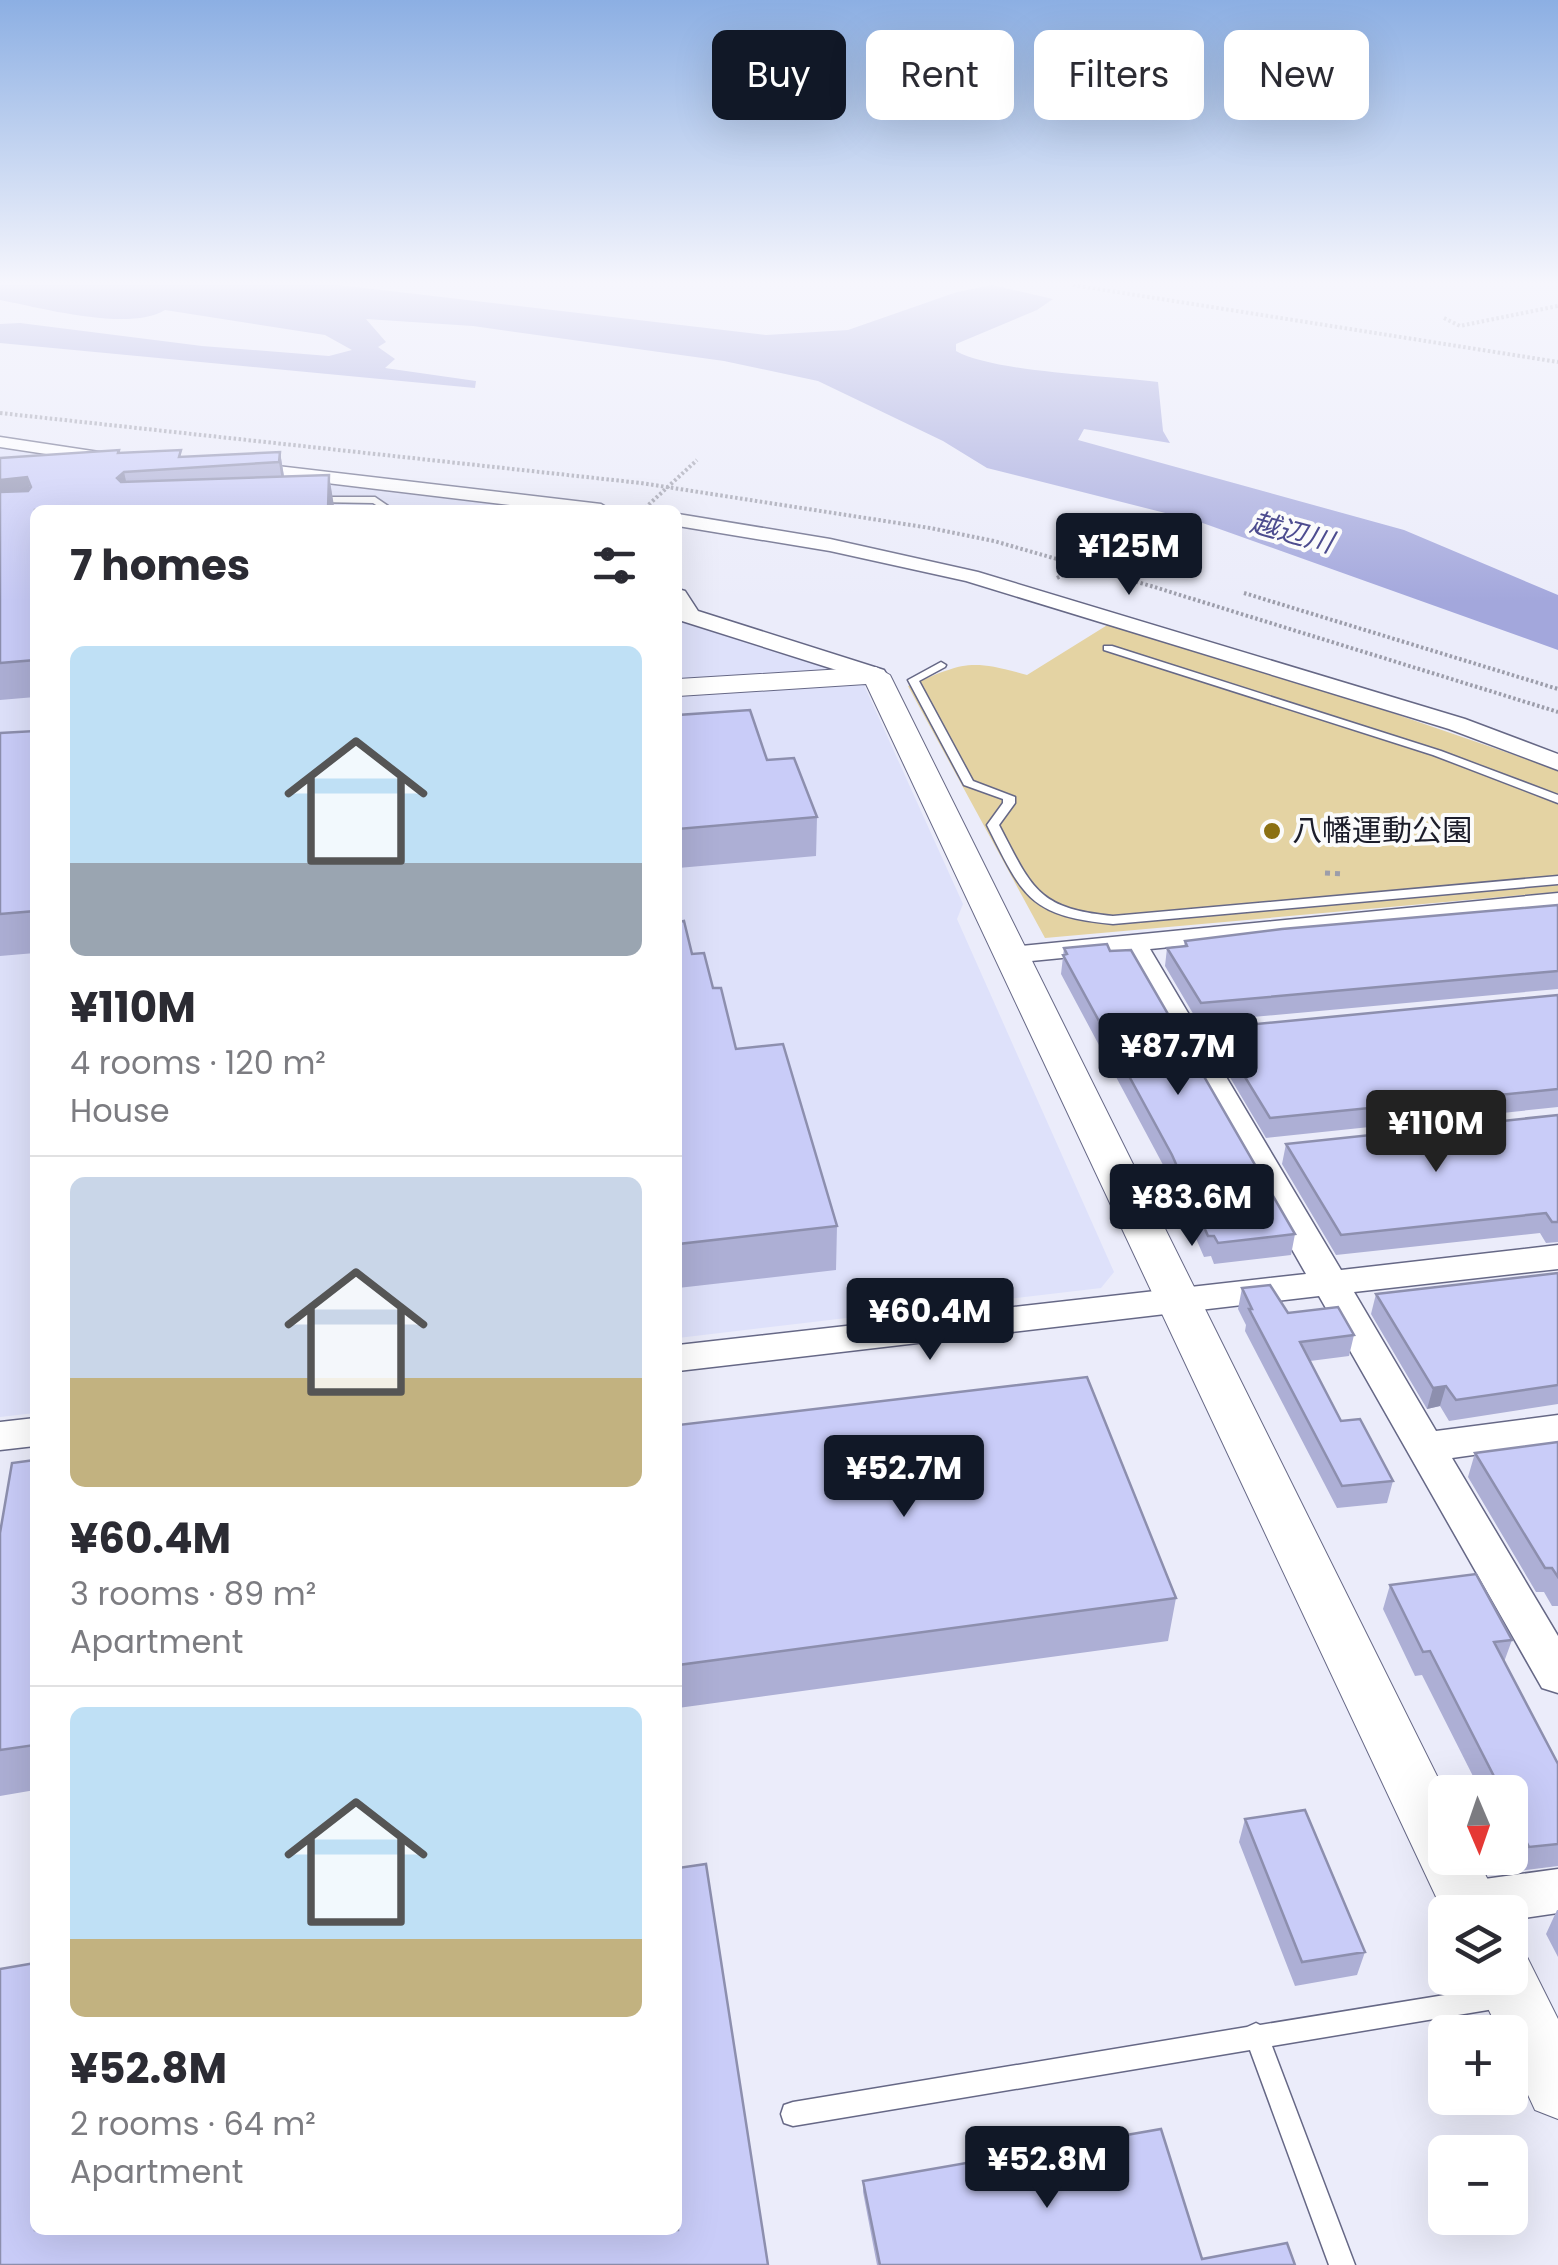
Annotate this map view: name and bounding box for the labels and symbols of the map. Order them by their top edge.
water label: 越辺川 [1246,503,1340,563]
pin: ¥125M [1059,513,1199,598]
place label: 八幡運動公園 [1292,809,1472,852]
marker: 八幡運動公園 [1261,820,1283,842]
pin: ¥87.7M [1097,1013,1259,1098]
pin: ¥110M [1366,1090,1506,1175]
pin: ¥83.6M [1111,1164,1273,1249]
pin: ¥60.4M [849,1278,1011,1363]
pin: ¥52.7M [823,1435,985,1520]
north arrow [1428,1775,1528,1875]
pin: ¥52.8M [966,2126,1128,2211]

